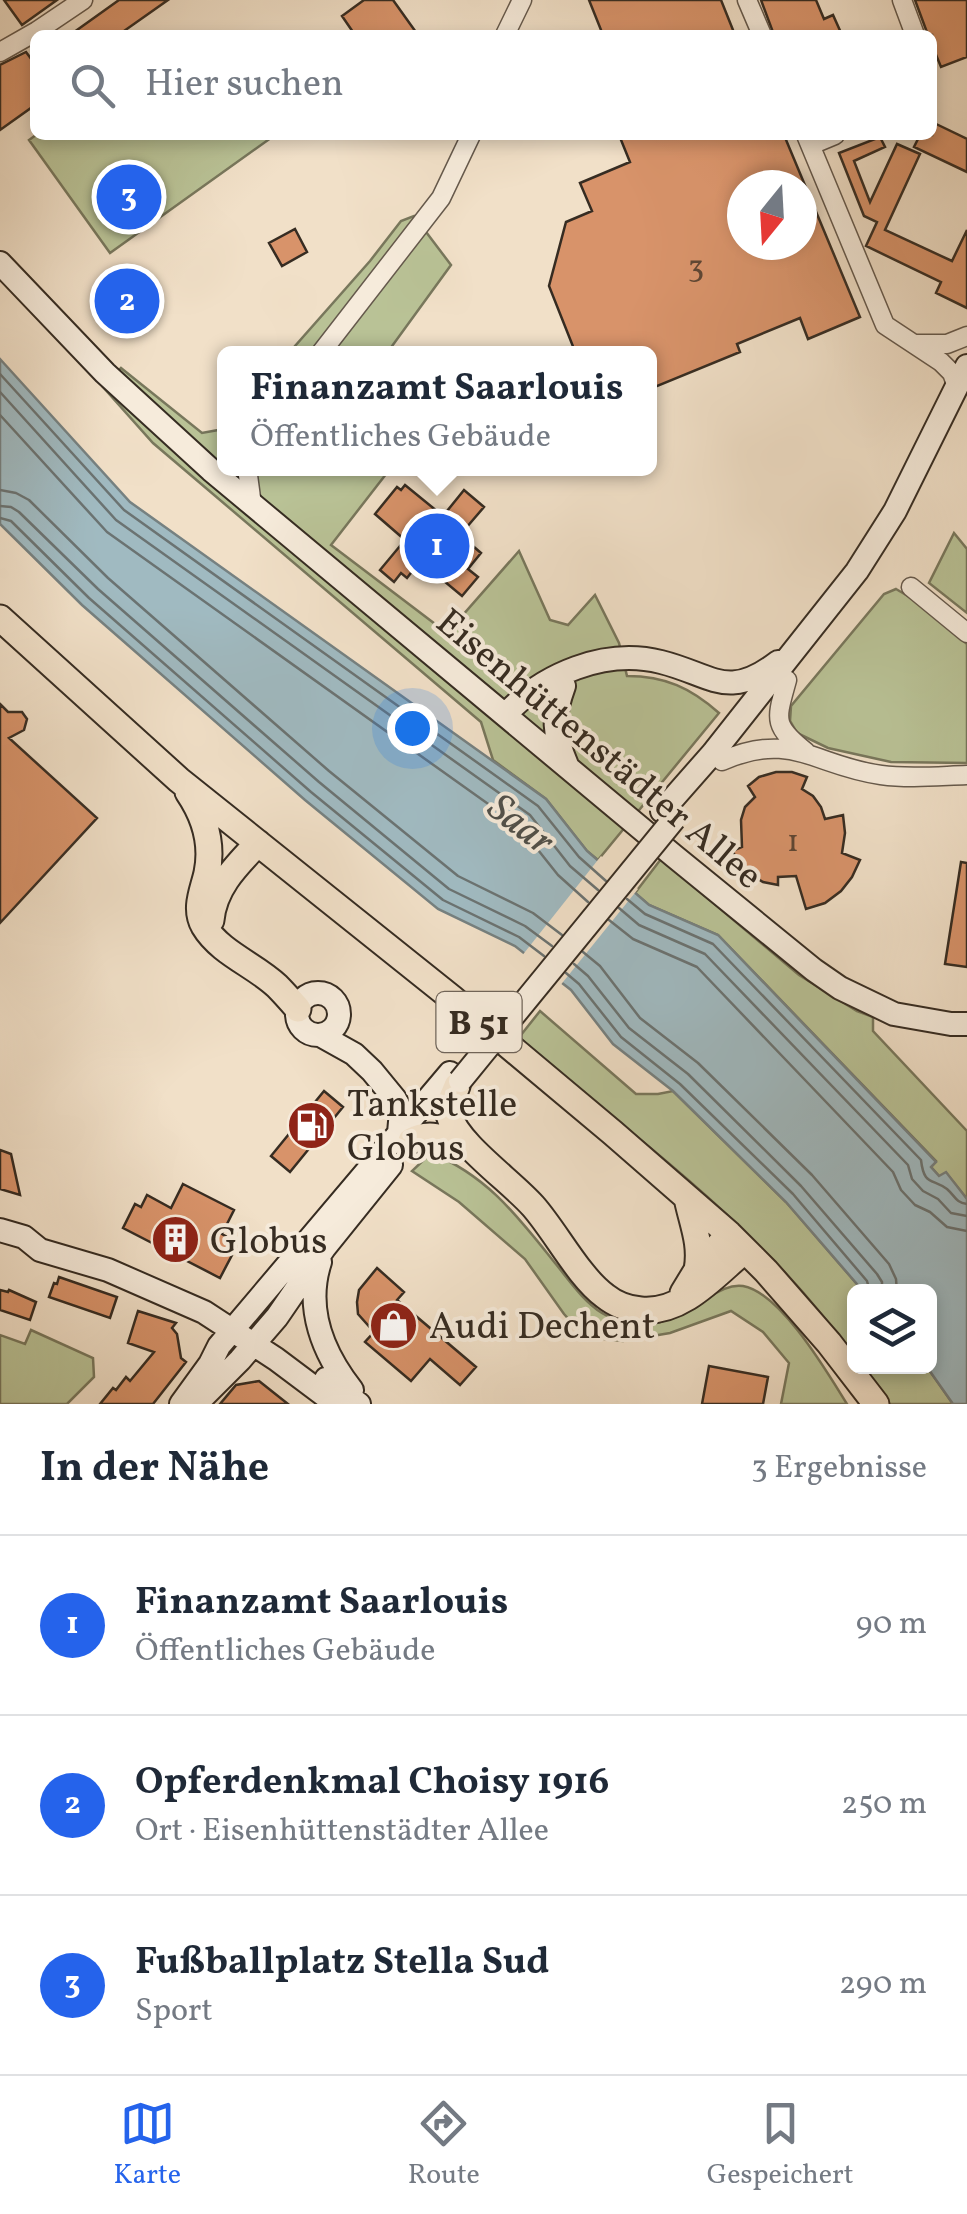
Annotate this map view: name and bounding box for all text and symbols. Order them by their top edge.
search box [30,30,937,140]
icon: search [65,58,120,113]
text: Hier suchen [145,59,344,112]
pin: 3 [96,160,162,234]
north arrow [727,170,817,260]
house number: 3 [688,247,704,291]
pin: 2 [94,264,160,338]
popup [217,346,657,476]
text: Finanzamt Saarlouis [250,363,624,416]
text: Öffentliches Gebäude [250,416,551,460]
pin: 1 [404,508,470,584]
street label: Eisenhüttenstädter Allee [423,598,773,903]
your location [387,703,438,754]
water label: Saar [474,782,566,871]
house number: 1 [787,821,799,865]
road number: B 51 [436,992,522,1052]
place label: Tankstelle Globus [347,1080,517,1177]
fuel station icon: Tankstelle Globus [286,1099,338,1151]
building icon: Globus [149,1214,201,1266]
place label: Globus [210,1217,327,1270]
map controls [847,1284,937,1374]
button: layers [847,1284,937,1374]
shop icon: Audi Dechent [368,1299,420,1351]
place label: Audi Dechent [429,1302,655,1355]
text: In der Nähe [40,1440,269,1499]
text: 3 Ergebnisse [751,1447,927,1491]
text: Finanzamt Saarlouis [135,1577,508,1630]
text: 1 [66,1603,79,1647]
text: 90 m [856,1603,927,1647]
text: Öffentliches Gebäude [135,1630,435,1674]
text: Opferdenkmal Choisy 1916 [135,1757,609,1810]
text: 2 [64,1783,81,1827]
text: 250 m [841,1783,927,1827]
text: Ort · Eisenhüttenstädter Allee [135,1810,549,1854]
text: Fußballplatz Stella Sud [135,1937,549,1990]
text: 3 [64,1963,81,2007]
text: 290 m [839,1963,927,2007]
text: Sport [135,1990,213,2034]
tab: Karte [113,2096,181,2195]
tab: Route [408,2096,480,2195]
tab: Gespeichert [707,2096,854,2195]

